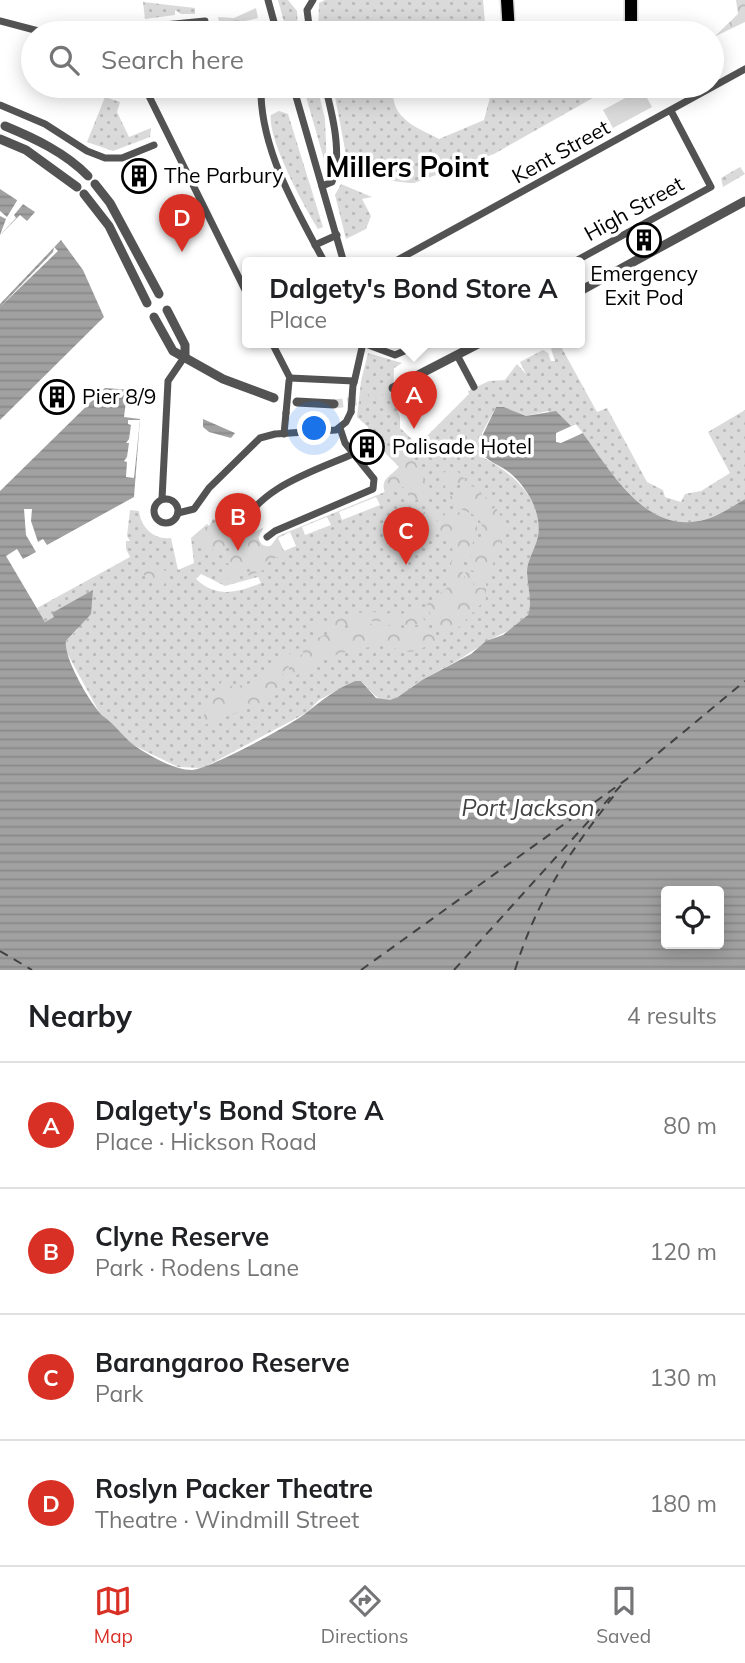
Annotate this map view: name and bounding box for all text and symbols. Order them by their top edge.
search box [21,21,724,98]
icon: search [45,41,83,79]
text: Search here [101,43,244,76]
street label: Kent Street [507,114,614,189]
district label: Millers Point [325,149,489,184]
building icon: The Parbury [120,157,158,195]
place label: The Parbury [164,162,283,188]
street label: High Street [579,170,688,246]
pin: D [159,194,205,252]
building icon: Emergency Exit Pod [625,221,663,259]
popup [242,257,585,348]
place label: Emergency Exit Pod [590,260,698,310]
text: Dalgety's Bond Store A [269,272,558,305]
text: Place [269,305,327,334]
pin: A [391,371,437,429]
building icon: Pier 8/9 [38,378,76,416]
place label: Pier 8/9 [82,383,156,409]
your location [297,411,331,445]
building icon: Palisade Hotel [348,428,386,466]
place label: Palisade Hotel [392,433,532,459]
pin: B [215,493,261,551]
pin: C [383,507,429,565]
water label: Port Jackson [461,793,595,822]
map controls [661,886,724,949]
button: locate [661,886,724,949]
text: Nearby [28,997,132,1035]
text: 4 results [627,1001,717,1030]
text: Dalgety's Bond Store A [95,1094,384,1127]
text: A [42,1111,60,1140]
text: 80 m [663,1111,717,1140]
text: Place · Hickson Road [95,1127,317,1156]
text: Clyne Reserve [95,1220,269,1253]
text: B [43,1237,59,1266]
text: 120 m [649,1237,717,1266]
text: Park · Rodens Lane [95,1253,299,1282]
text: Barangaroo Reserve [95,1346,350,1379]
text: C [43,1363,59,1392]
text: 130 m [649,1363,717,1392]
text: Park [95,1379,143,1408]
text: Roslyn Packer Theatre [95,1472,373,1505]
text: D [42,1489,60,1518]
text: 180 m [649,1489,717,1518]
text: Theatre · Windmill Street [95,1505,359,1534]
tab: Map [94,1582,133,1648]
tab: Directions [321,1582,409,1648]
tab: Saved [596,1582,651,1648]

